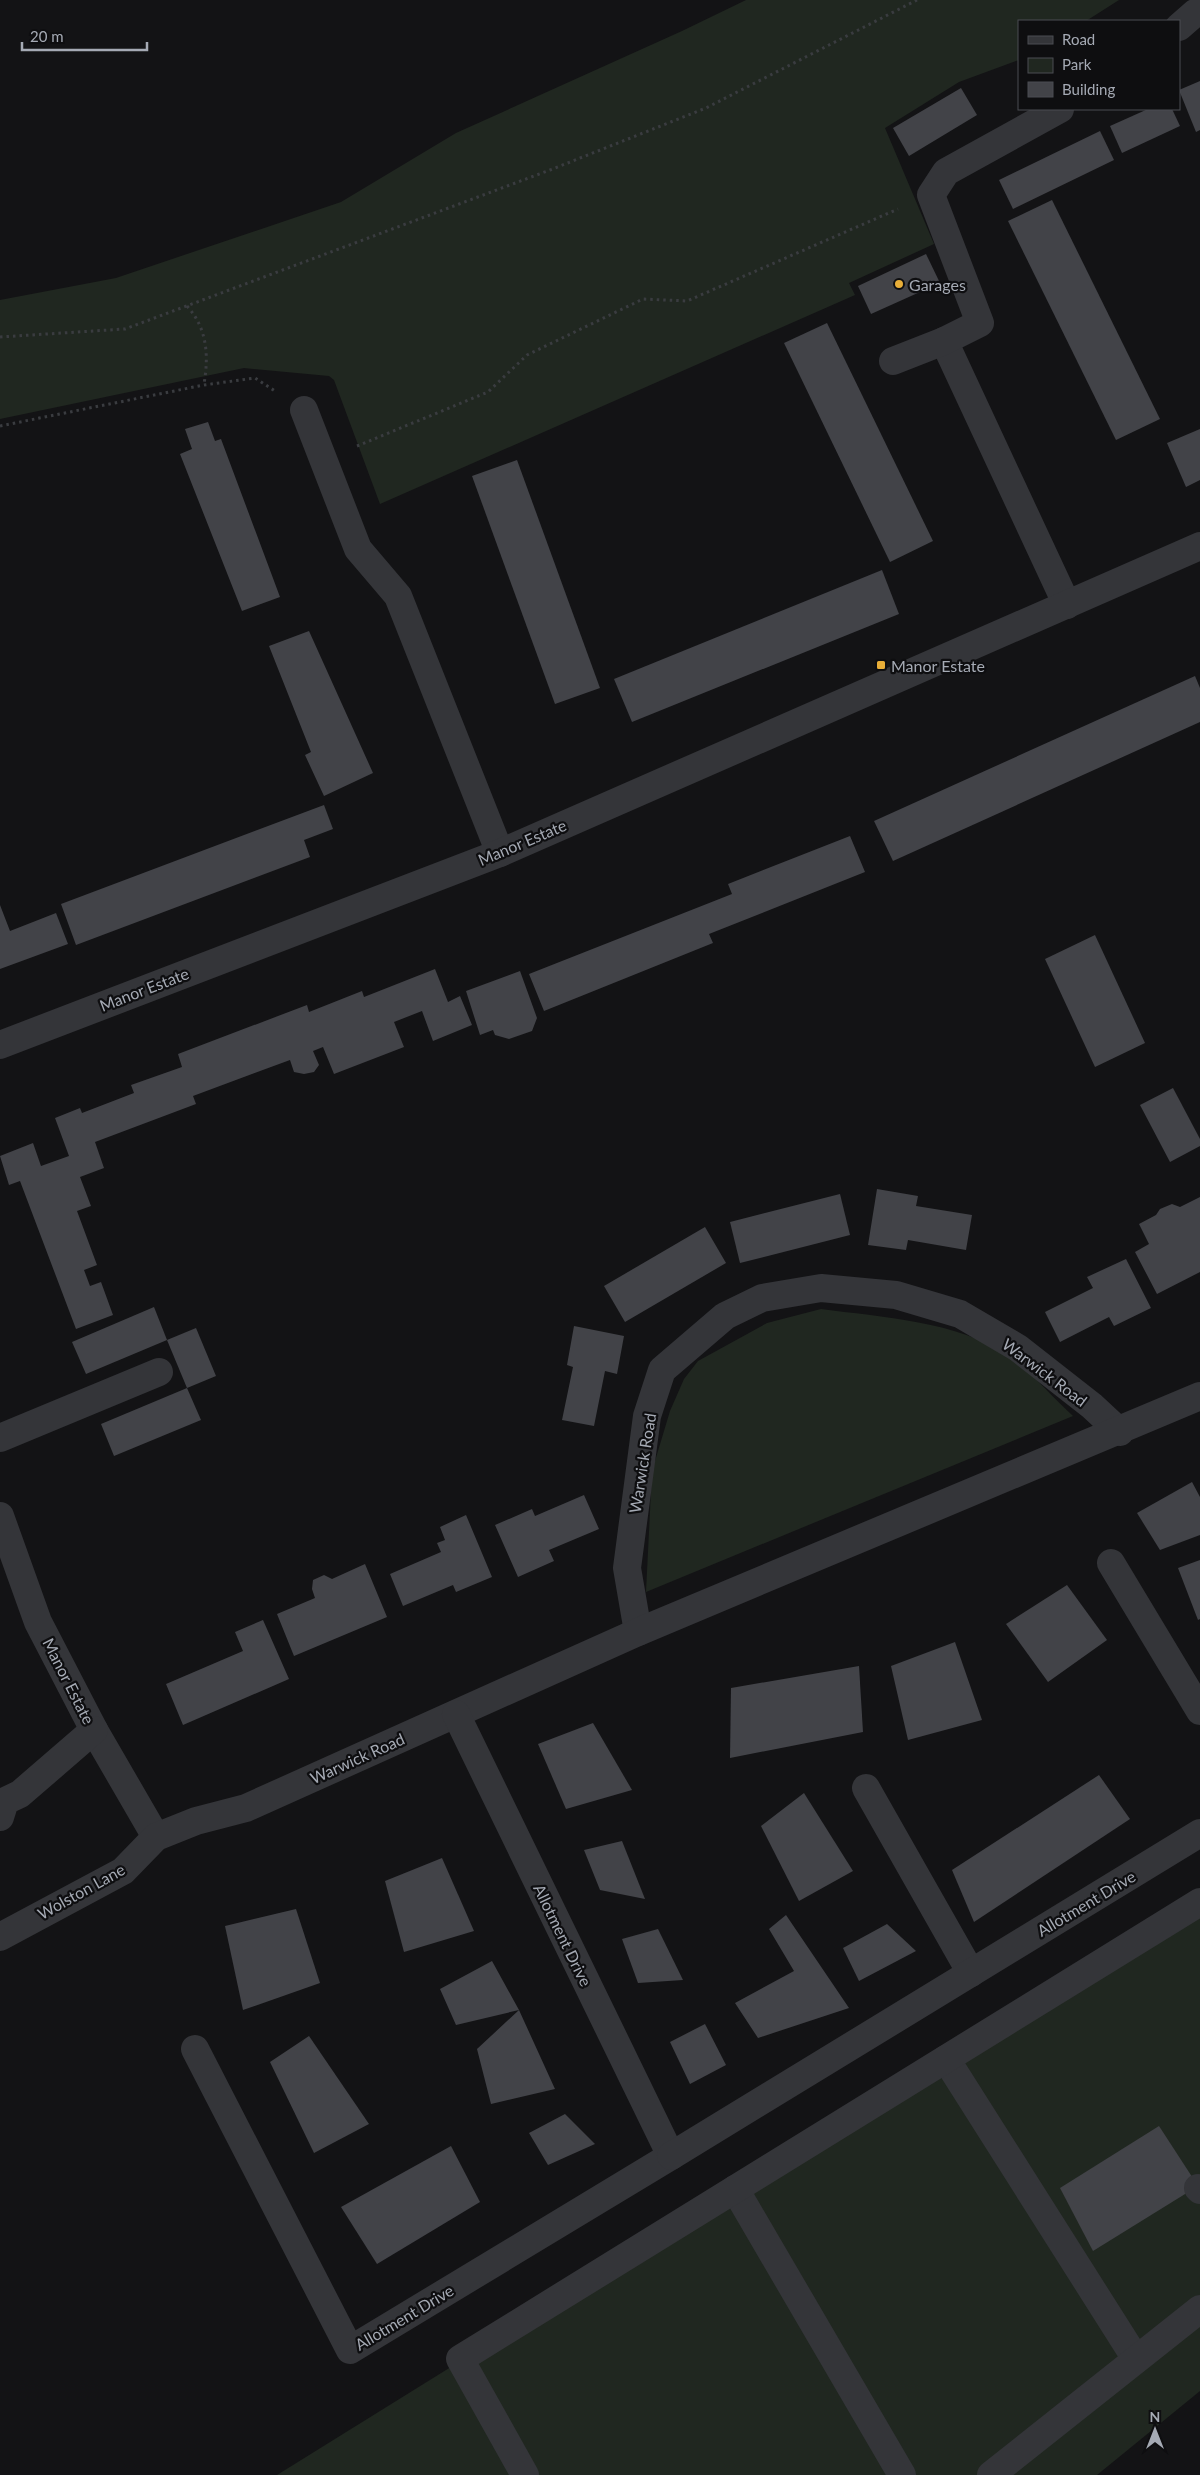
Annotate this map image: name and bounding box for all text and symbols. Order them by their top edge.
scale bar [22,20,148,52]
legend [1018,20,1180,110]
text: 20 m [30,27,64,45]
text: Road [1062,30,1095,48]
text: Park [1062,55,1092,73]
text: Building [1062,80,1115,98]
place label: Garages [909,275,966,294]
marker: Garages [893,278,905,290]
place label: Manor Estate [891,656,985,675]
marker: Manor Estate [875,659,887,671]
street label: Manor Estate [475,815,569,869]
street label: Manor Estate [97,963,191,1015]
street label: Warwick Road [999,1334,1091,1410]
street label: Warwick Road [625,1412,659,1514]
street label: Manor Estate [39,1635,99,1727]
street label: Warwick Road [307,1729,407,1787]
street label: Wolston Lane [34,1859,128,1923]
street label: Allotment Drive [1033,1866,1139,1940]
street label: Allotment Drive [530,1881,596,1989]
street label: Allotment Drive [351,2280,457,2354]
north arrow [1130,2405,1180,2455]
text: N [1150,2408,1160,2425]

